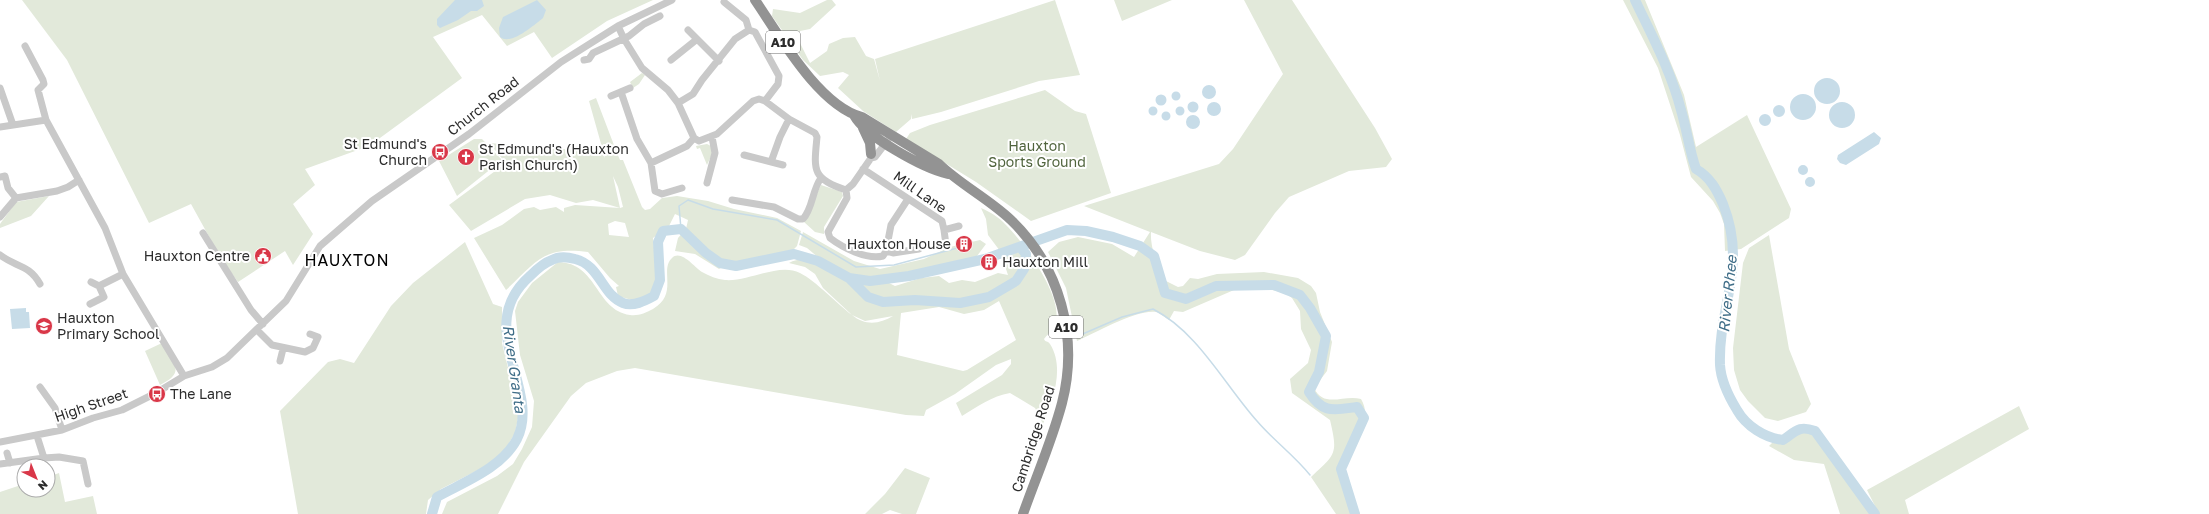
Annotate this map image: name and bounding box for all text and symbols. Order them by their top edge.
road number: A10 [766,31,800,53]
street label: Church Road [444,72,522,139]
place label: St Edmund's Church [344,135,427,168]
park label: Hauxton Sports Ground [988,137,1086,170]
place label: St Edmund's (Hauxton Parish Church) [479,140,629,173]
bus stop icon: St Edmund's Church [430,142,450,162]
church icon: St Edmund's (Hauxton Parish Church) [456,147,476,167]
street label: Mill Lane [890,167,950,216]
building icon: Hauxton House [954,234,974,254]
place label: Hauxton House [847,235,951,252]
public building icon: Hauxton Centre [253,246,273,266]
place label: Hauxton Centre [144,247,250,264]
district label: HAUXTON [304,250,390,270]
building icon: Hauxton Mill [979,252,999,272]
place label: Hauxton Mill [1002,253,1088,270]
water label: River Rhee [1714,253,1740,333]
place label: Hauxton Primary School [57,309,159,342]
school or university icon: Hauxton Primary School [34,316,54,336]
road number: A10 [1049,316,1083,338]
water label: River Granta [500,324,530,415]
street label: High Street [52,384,130,425]
bus stop icon: The Lane [147,384,167,404]
street label: Cambridge Road [1007,384,1058,494]
place label: The Lane [170,385,232,402]
north arrow [16,458,56,498]
text: N [36,478,51,493]

